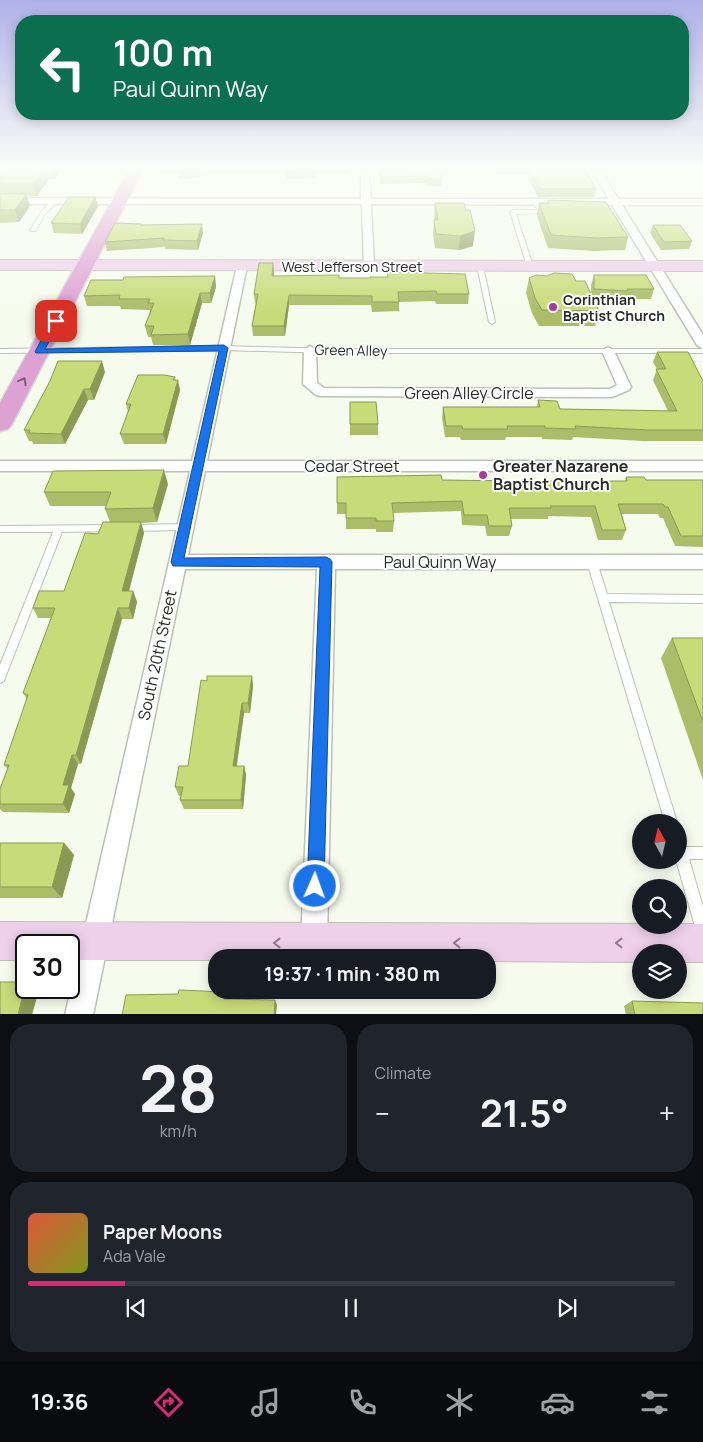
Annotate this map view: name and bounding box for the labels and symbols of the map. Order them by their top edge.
street label: West Jefferson Street [282,257,423,276]
place label: Corinthian Baptist Church [563,290,665,325]
pin [35,300,77,342]
marker: Corinthian Baptist Church [547,301,559,313]
street label: Green Alley [314,340,388,360]
one-way arrow [17,378,27,387]
street label: Green Alley Circle [405,382,534,404]
street label: Cedar Street [304,455,400,477]
place label: Greater Nazarene Baptist Church [493,455,629,495]
marker: Greater Nazarene Baptist Church [477,469,489,481]
street label: Paul Quinn Way [384,551,497,573]
street label: South 20th Street [132,588,182,722]
north arrow [632,814,688,869]
position arrow [288,859,340,911]
speed limit sign: 30 [15,934,80,999]
one-way arrow [273,938,280,948]
one-way arrow [453,938,460,948]
one-way arrow [615,938,623,948]

